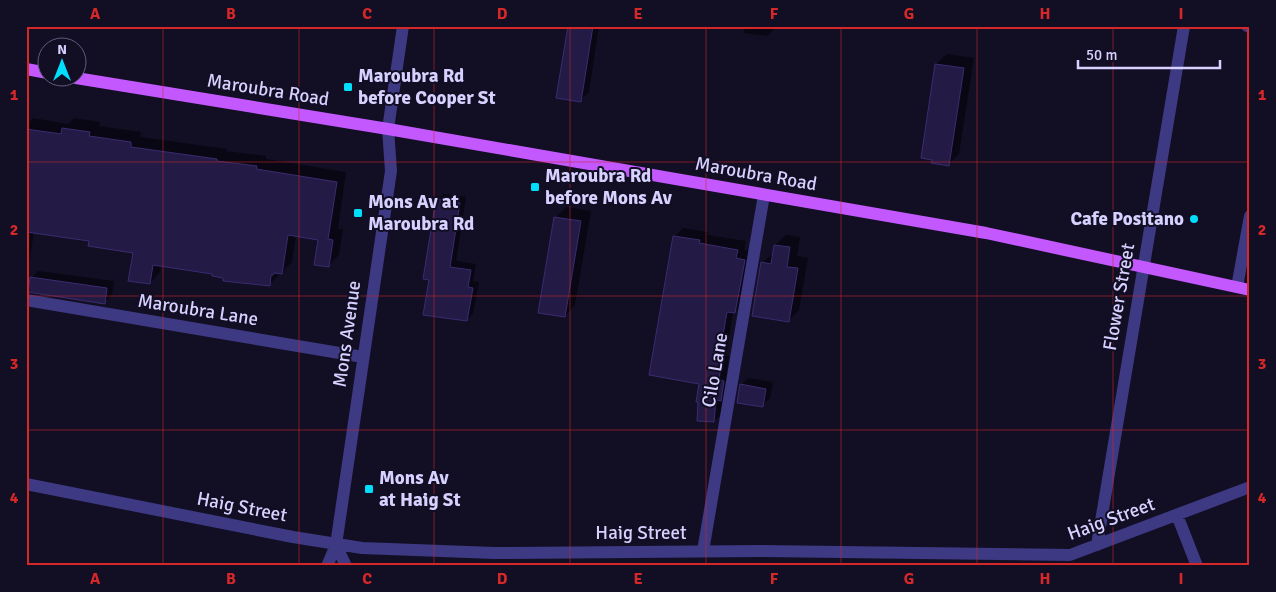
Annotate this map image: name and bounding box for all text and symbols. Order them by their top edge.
text: A [90,4,101,24]
text: B [226,4,236,24]
text: C [362,4,372,24]
text: D [497,4,508,24]
text: E [633,4,643,24]
text: F [770,4,779,24]
text: G [904,4,914,24]
text: H [1040,4,1050,24]
text: I [1178,4,1184,24]
north arrow [38,38,88,88]
scale bar [1078,38,1221,70]
text: N [57,41,67,58]
text: 50 m [1086,46,1117,64]
place label: Maroubra Rd before Cooper St [358,64,496,110]
street label: Maroubra Road [205,69,331,111]
marker: Maroubra Rd before Cooper St [342,81,354,93]
text: 1 [10,85,19,105]
text: 1 [1258,85,1267,105]
street label: Maroubra Road [693,151,819,197]
place label: Maroubra Rd before Mons Av [545,164,673,210]
marker: Maroubra Rd before Mons Av [529,181,541,193]
place label: Mons Av at Maroubra Rd [368,190,474,236]
marker: Mons Av at Maroubra Rd [352,207,364,219]
place label: Cafe Positano [1070,207,1184,231]
marker: Cafe Positano [1188,213,1200,225]
text: 2 [10,220,18,240]
text: 2 [1258,220,1266,240]
street label: Flower Street [1098,241,1140,353]
street label: Mons Avenue [328,279,366,389]
street label: Maroubra Lane [136,289,260,331]
street label: Cilo Lane [697,331,733,409]
text: 3 [10,354,18,374]
text: 3 [1258,354,1266,374]
place label: Mons Av at Haig St [379,466,461,512]
marker: Mons Av at Haig St [363,483,375,495]
street label: Haig Street [195,487,289,528]
text: 4 [10,488,19,508]
text: 4 [1258,488,1267,508]
street label: Haig Street [1064,492,1158,546]
street label: Haig Street [595,521,687,545]
text: A [90,569,101,589]
text: B [226,569,236,589]
text: C [362,569,372,589]
text: D [497,569,508,589]
text: E [633,569,643,589]
text: F [770,569,779,589]
text: G [904,569,914,589]
text: H [1040,569,1050,589]
text: I [1178,569,1184,589]

